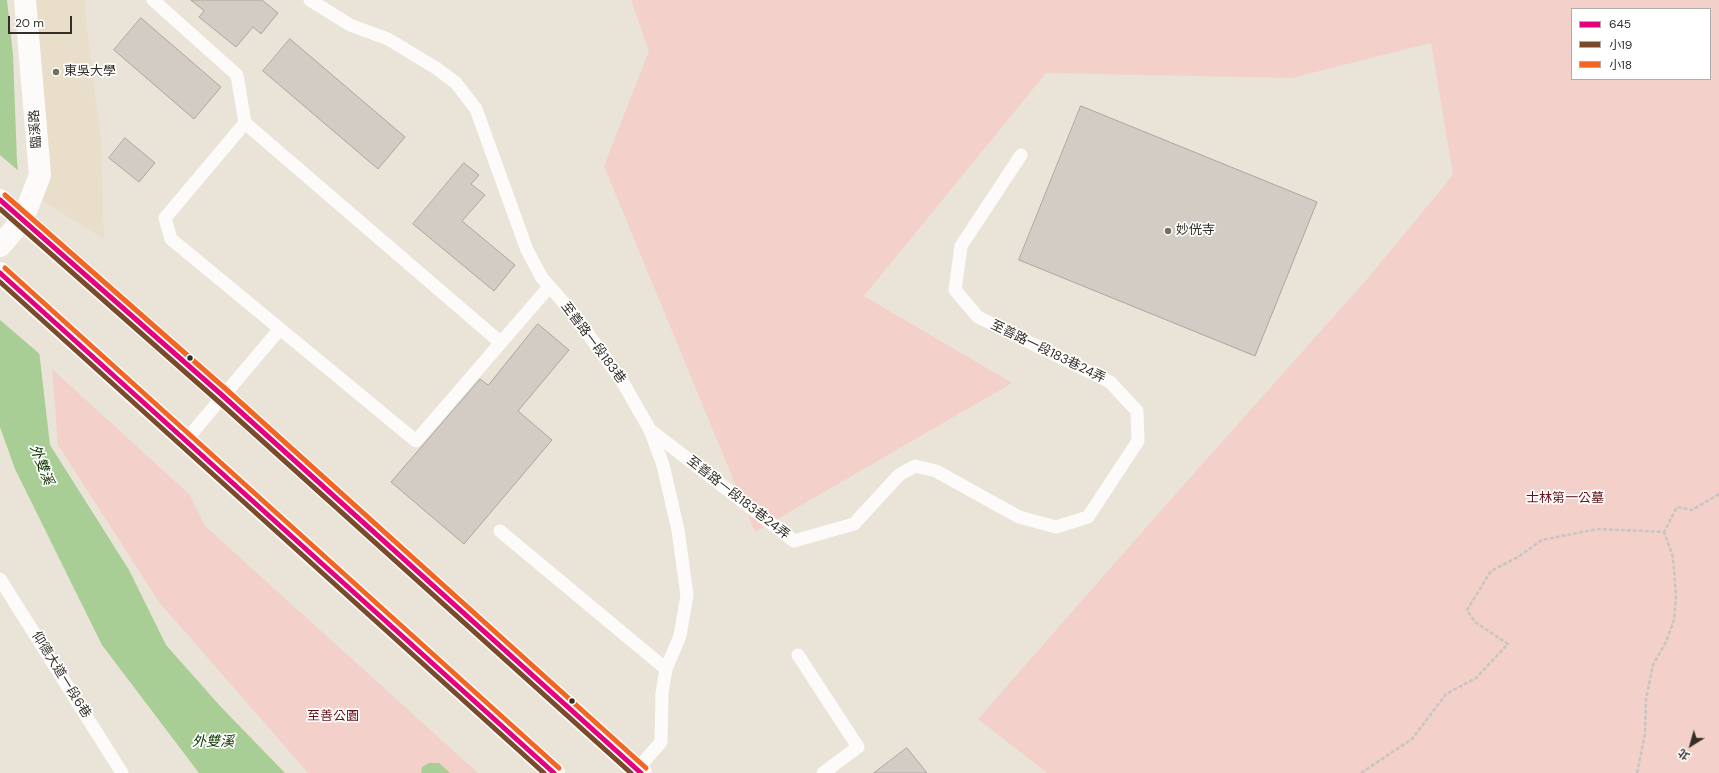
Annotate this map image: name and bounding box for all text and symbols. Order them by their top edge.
scale bar [10,8,74,34]
legend [1571,8,1711,80]
text: 20 m [15,15,44,31]
text: 645 [1609,16,1631,32]
text: 小19 [1609,37,1632,53]
text: 小18 [1609,57,1632,73]
place label: 東吳大學 [64,64,116,80]
marker: 東吳大學 [51,67,61,77]
street label: 臨溪路 [27,109,45,149]
place label: 妙侊寺 [1176,223,1215,239]
marker: 妙侊寺 [1163,226,1173,236]
street label: 至善路一段183巷 [557,299,629,387]
street label: 至善路一段183巷24弄 [988,317,1108,387]
unlabelled marker [185,353,195,363]
water label: 外雙溪 [26,442,56,488]
street label: 至善路一段183巷24弄 [684,453,792,543]
park label: 士林第一公墓 [1526,491,1604,507]
street label: 仰德大道一段6巷 [28,629,94,721]
unlabelled marker [567,696,577,706]
park label: 至善公園 [307,709,359,725]
north arrow [1671,725,1711,765]
water label: 外雙溪 [192,734,234,750]
text: 北 [1675,746,1692,763]

